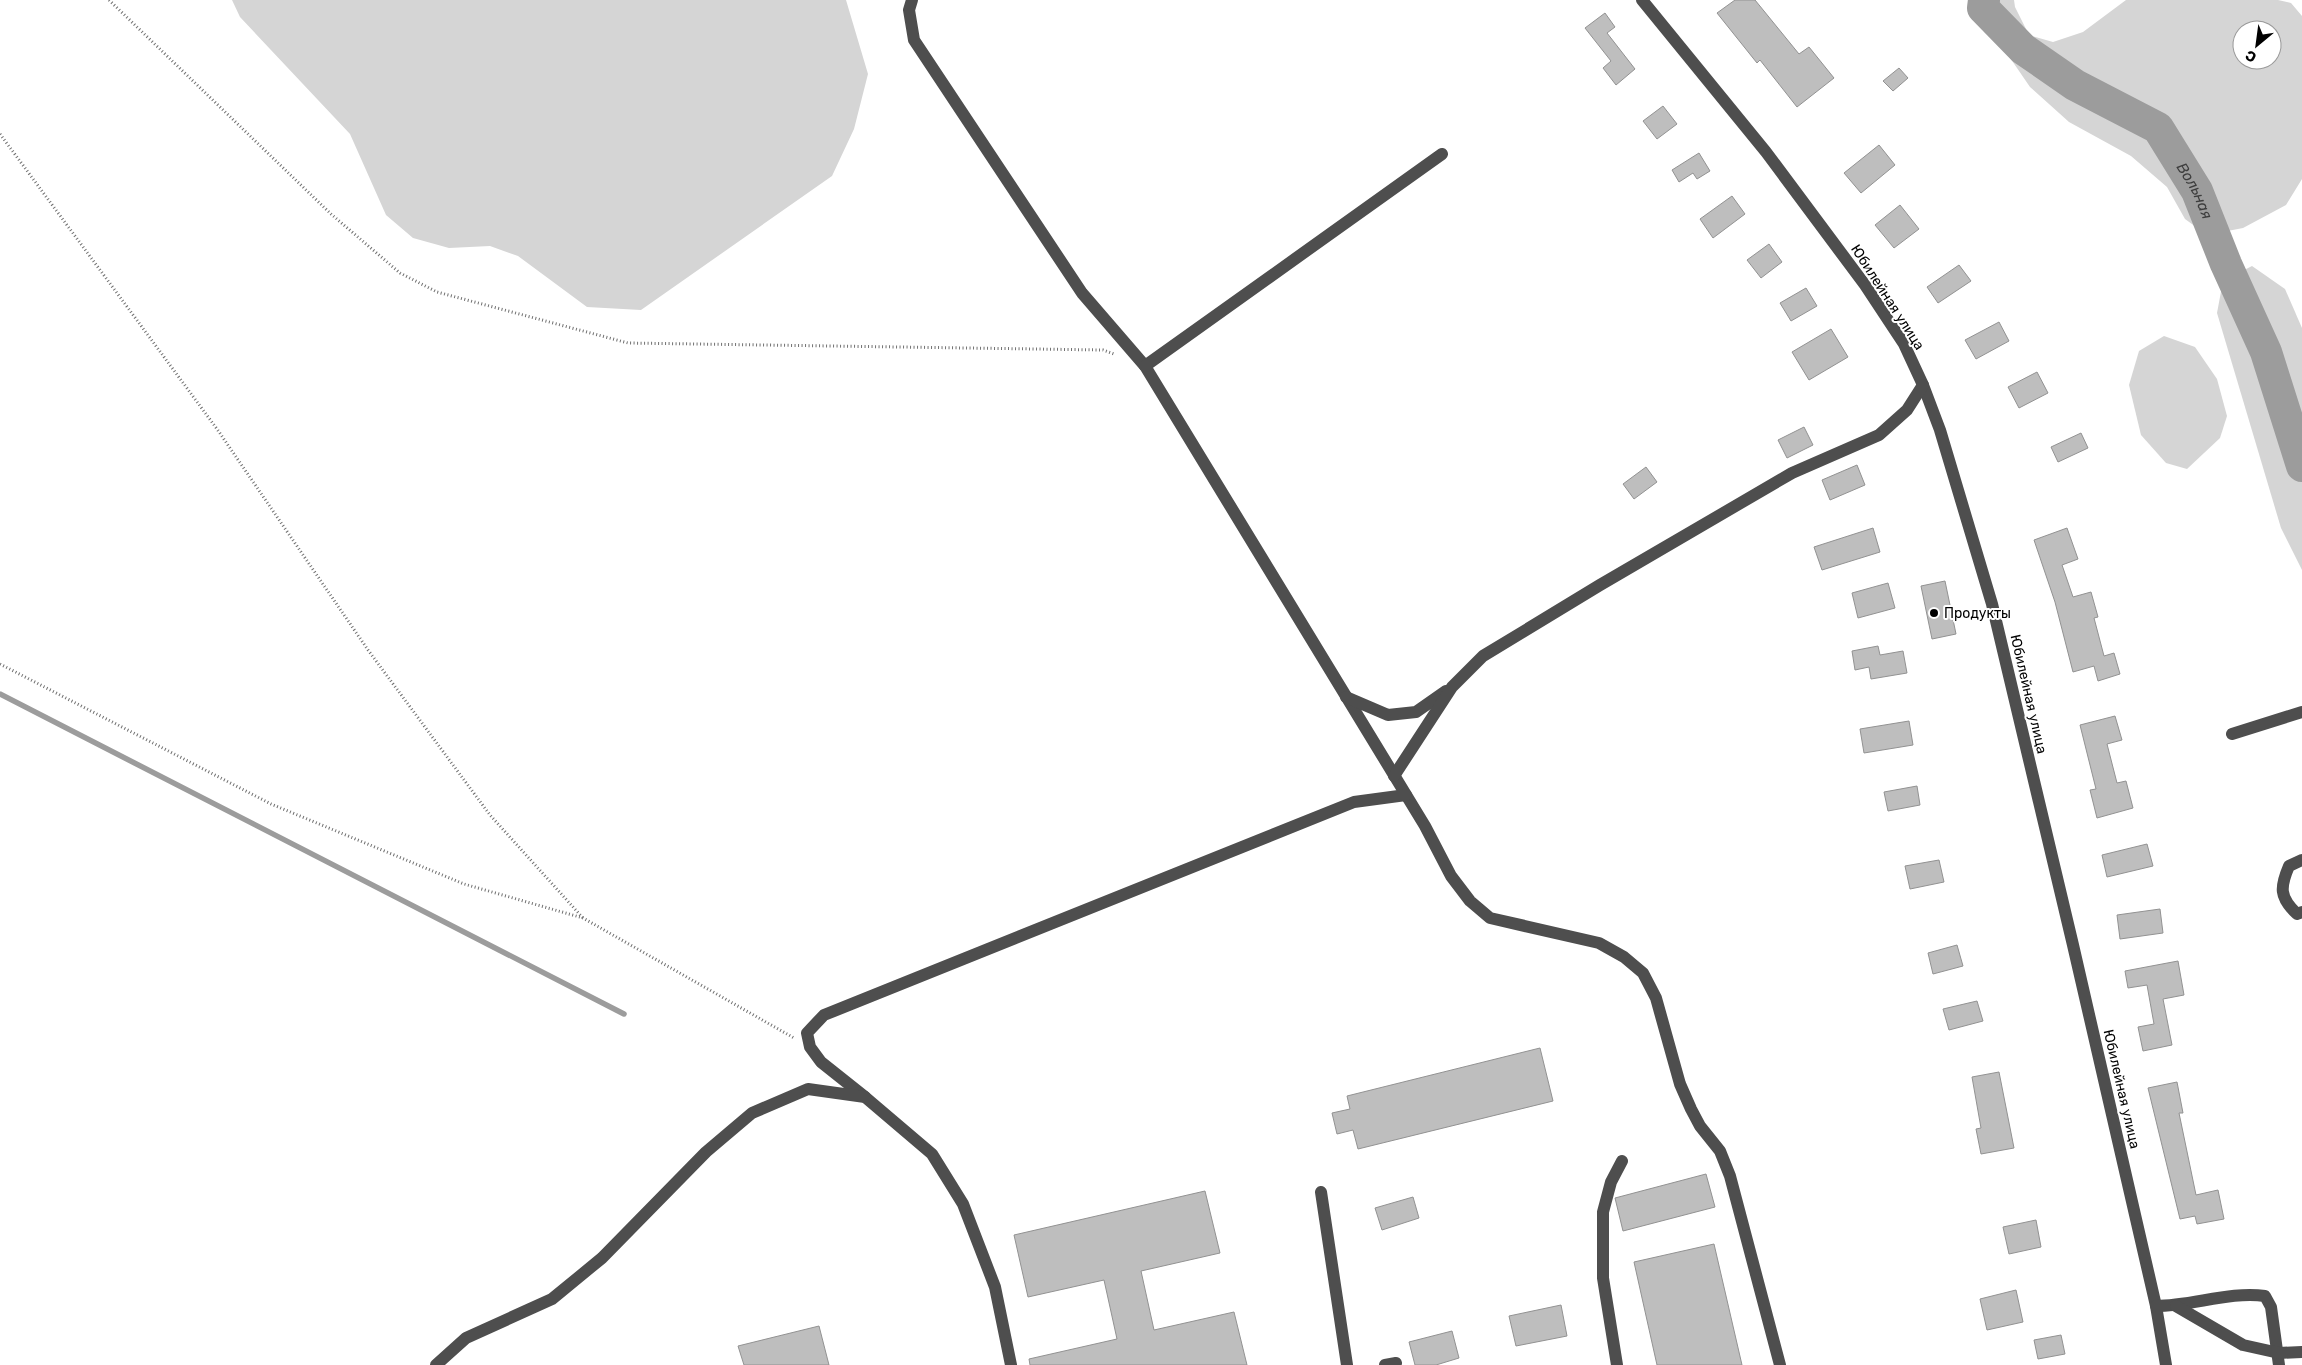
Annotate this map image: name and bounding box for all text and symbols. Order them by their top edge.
north arrow [2232,20,2282,70]
text: С [2242,46,2259,66]
water label: Вольная [2173,159,2216,222]
street label: Юбилейная улица [1847,241,1928,353]
place label: Продукты [1944,605,2011,622]
marker: Продукты [1928,607,1940,619]
street label: Юбилейная улица [2007,633,2051,755]
street label: Юбилейная улица [2100,1028,2144,1150]

